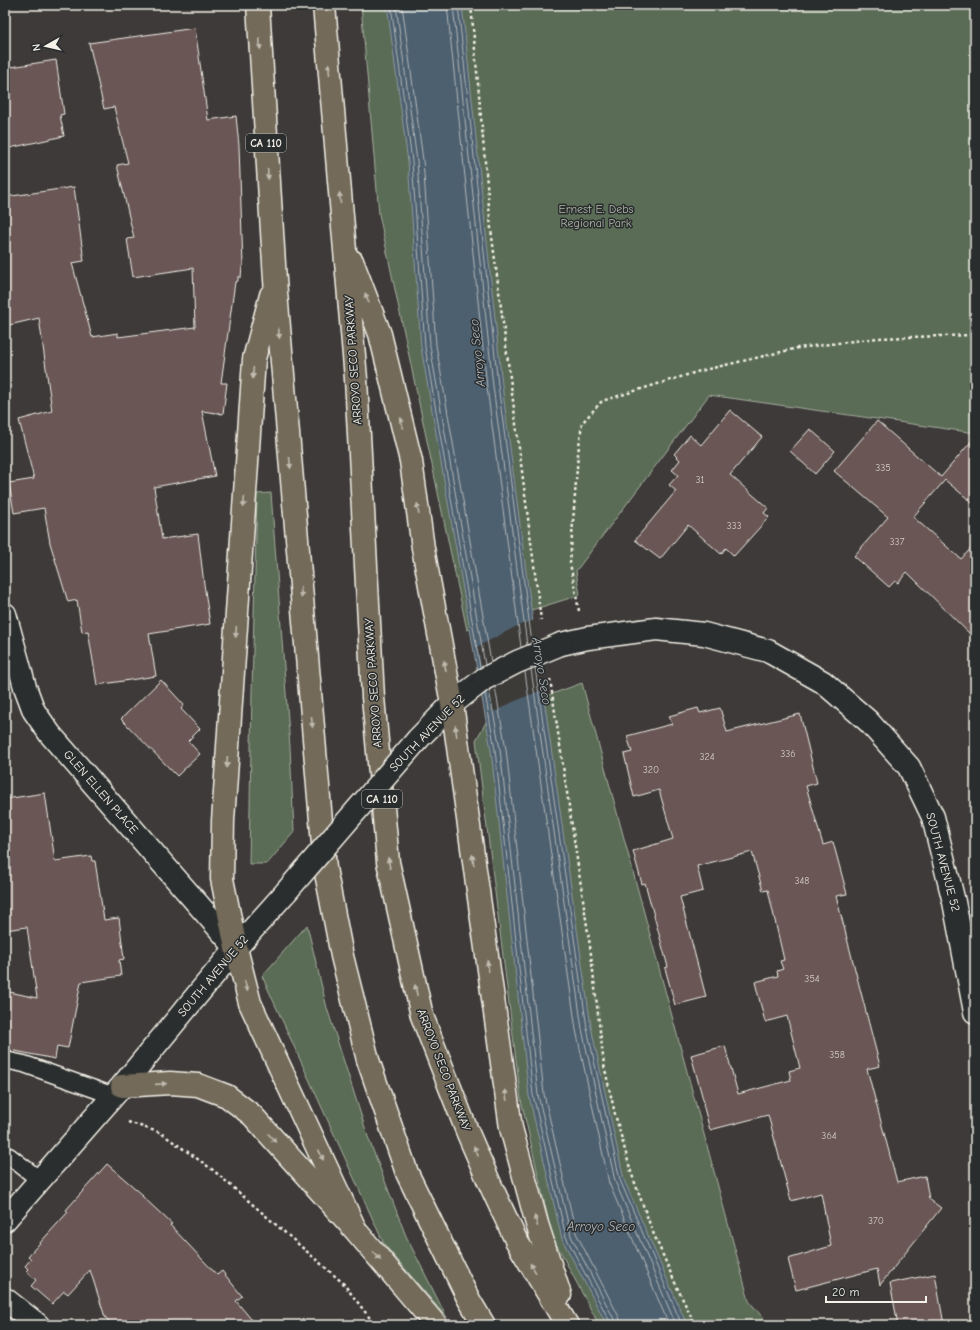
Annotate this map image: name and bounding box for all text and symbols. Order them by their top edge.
north arrow [26,26,66,66]
one-way arrow [257,38,264,50]
text: N [30,43,44,52]
one-way arrow [326,63,333,75]
road number: CA 110 [246,134,286,152]
one-way arrow [265,168,272,180]
one-way arrow [336,192,343,204]
park label: Ernest E. Debs Regional Park [558,202,634,230]
one-way arrow [363,292,369,304]
street label: ARROYO SECO PARKWAY [341,294,365,425]
water label: Arroyo Seco [466,318,488,389]
one-way arrow [276,327,283,339]
one-way arrow [250,367,257,379]
one-way arrow [398,417,404,430]
one-way arrow [287,457,294,469]
house number: 335 [875,462,891,474]
house number: 31 [695,474,705,486]
one-way arrow [241,496,248,508]
one-way arrow [415,503,421,515]
house number: 333 [726,520,742,532]
house number: 337 [890,536,905,548]
one-way arrow [298,586,305,598]
street label: ARROYO SECO PARKWAY [361,617,385,748]
one-way arrow [232,626,239,638]
water label: Arroyo Seco [529,635,555,706]
one-way arrow [442,660,448,672]
street label: SOUTH AVENUE 52 [387,691,467,775]
one-way arrow [309,716,316,728]
one-way arrow [453,725,459,738]
street label: GLEN ELLEN PLACE [61,747,141,837]
house number: 336 [780,748,796,760]
house number: 324 [699,751,715,763]
one-way arrow [223,756,230,768]
house number: 320 [643,764,659,776]
road number: CA 110 [362,790,402,808]
street label: SOUTH AVENUE 52 [923,811,963,913]
one-way arrow [470,854,477,866]
one-way arrow [386,857,392,869]
house number: 348 [794,875,810,887]
street label: SOUTH AVENUE 52 [175,932,251,1020]
one-way arrow [485,960,491,972]
house number: 354 [804,973,820,985]
one-way arrow [243,980,249,992]
one-way arrow [413,984,419,996]
street label: ARROYO SECO PARKWAY [414,1007,474,1134]
house number: 358 [829,1049,845,1061]
one-way arrow [155,1080,167,1087]
one-way arrow [503,1089,509,1101]
house number: 364 [821,1130,837,1142]
one-way arrow [268,1132,277,1143]
one-way arrow [473,1145,479,1157]
one-way arrow [318,1150,324,1161]
one-way arrow [533,1215,539,1227]
house number: 370 [868,1215,884,1227]
water label: Arroyo Seco [566,1219,635,1234]
one-way arrow [373,1250,382,1261]
one-way arrow [529,1262,536,1274]
scale bar [826,1278,926,1304]
text: 20 m [832,1285,860,1299]

